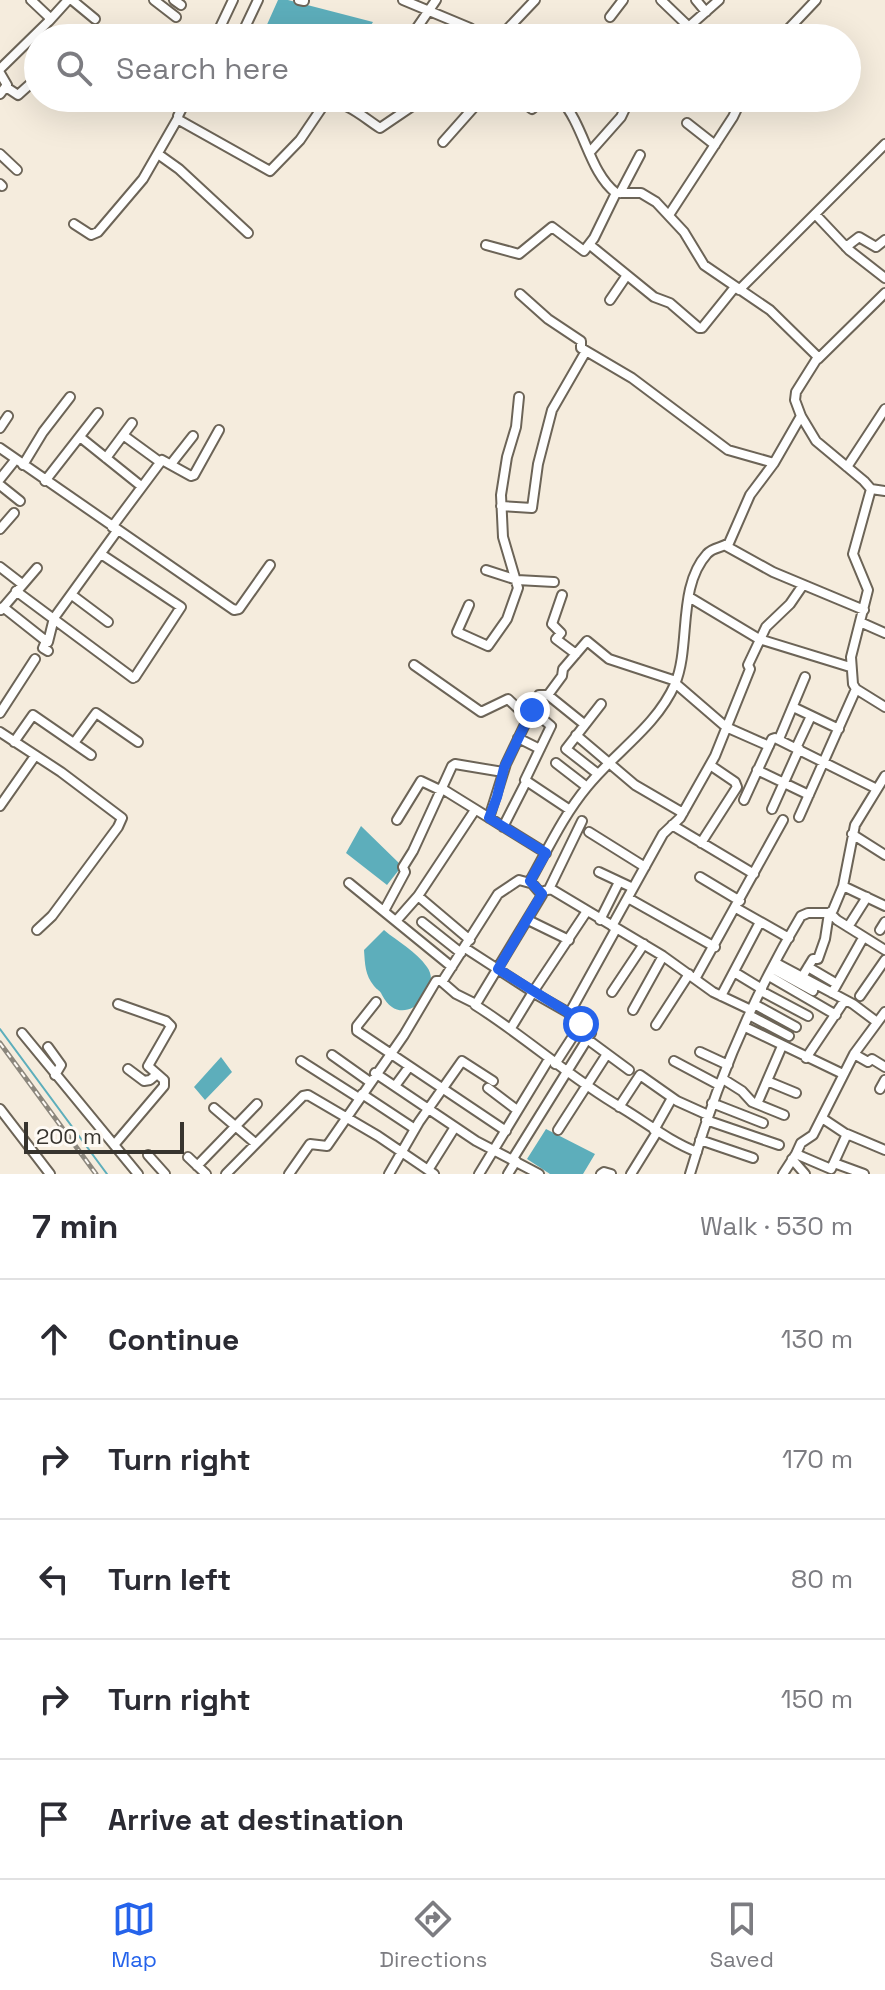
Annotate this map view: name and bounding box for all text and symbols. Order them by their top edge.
search box [24,24,861,112]
icon: search [52,46,96,90]
text: Search here [116,49,289,88]
route end [514,692,550,728]
route start [563,1006,599,1042]
scale bar [24,1118,184,1154]
text: 200 m [36,1122,102,1150]
text: 7 min [32,1205,119,1248]
text: Walk · 530 m [700,1209,853,1243]
icon: ahead [32,1317,76,1361]
text: Continue [108,1320,239,1359]
text: 130 m [781,1322,853,1356]
icon: right [32,1437,76,1481]
text: Turn right [108,1440,251,1479]
text: 170 m [782,1442,853,1476]
icon: left [32,1557,76,1601]
text: Turn left [108,1560,231,1599]
text: 80 m [791,1562,853,1596]
icon: right [32,1677,76,1721]
text: Turn right [108,1680,251,1719]
text: 150 m [781,1682,853,1716]
icon: arrive [32,1797,76,1841]
text: Arrive at destination [108,1800,404,1839]
tab: Map [111,1897,157,1973]
tab: Directions [379,1897,487,1973]
tab: Saved [710,1897,774,1973]

